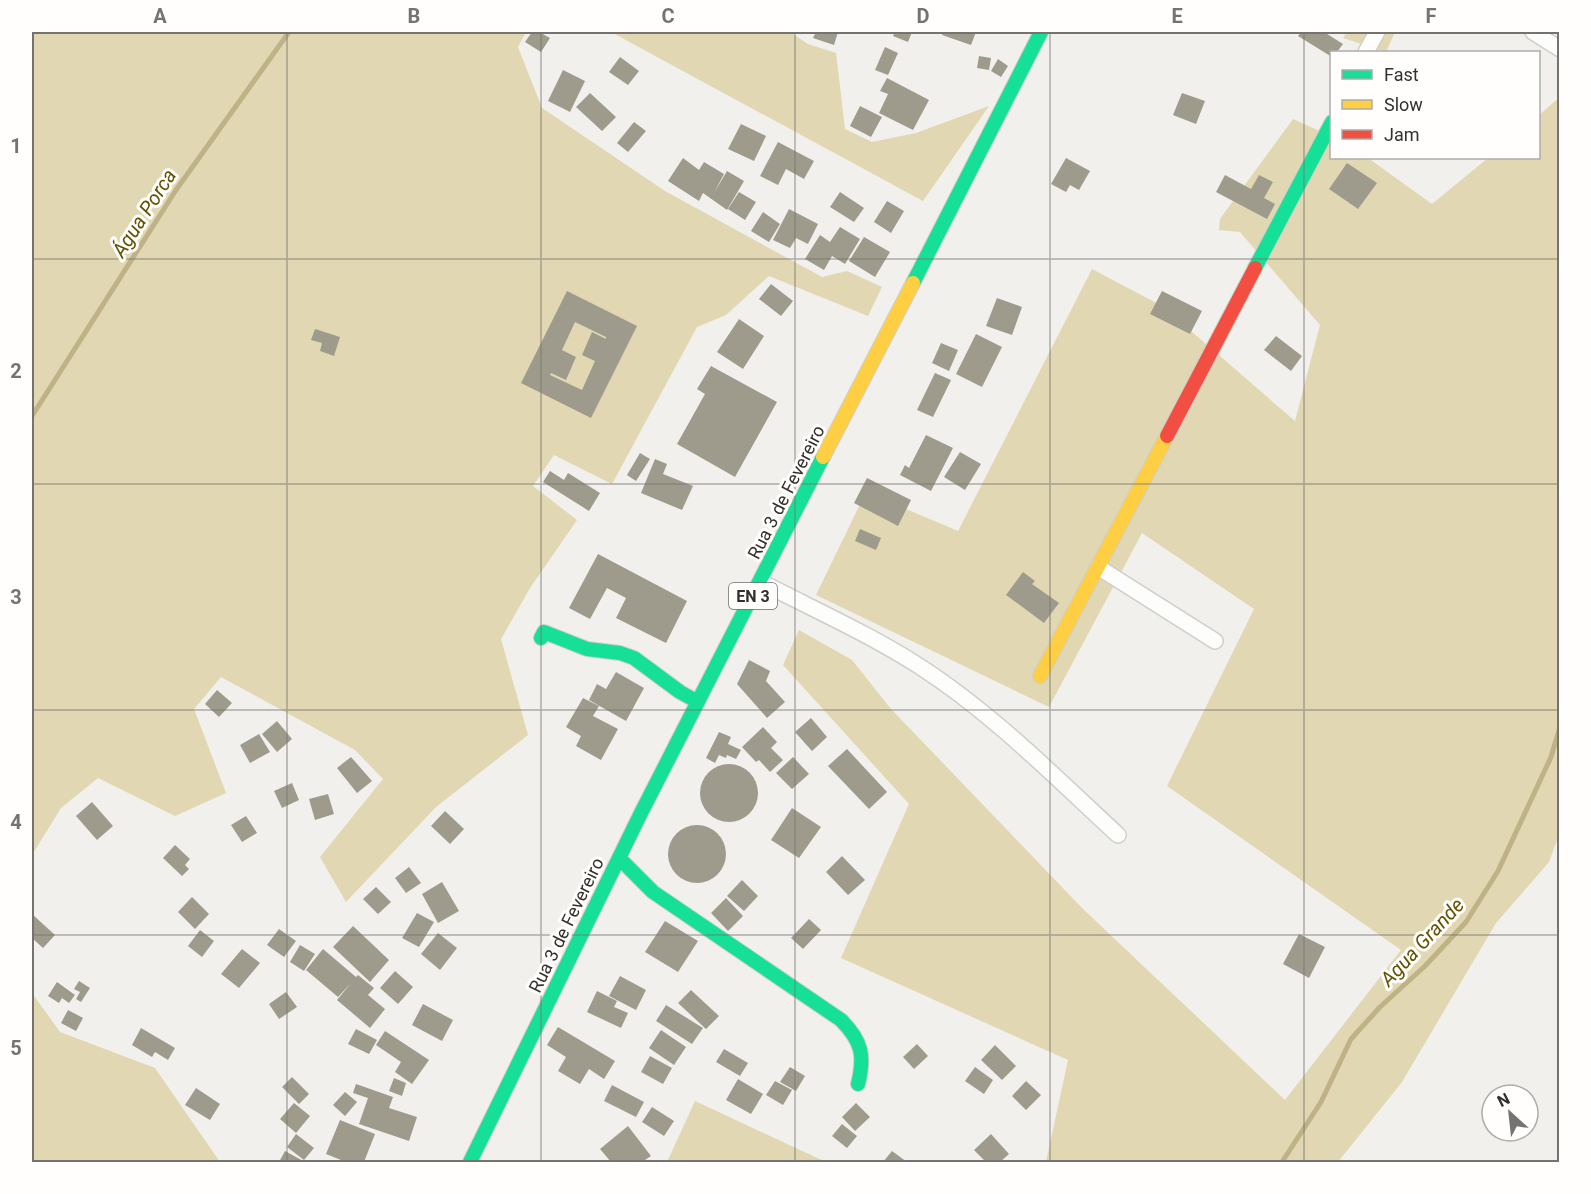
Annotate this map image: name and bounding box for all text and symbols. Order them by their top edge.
text: A [153,4,167,28]
text: B [408,4,420,28]
text: C [661,4,675,28]
text: D [917,4,930,28]
text: E [1171,4,1183,28]
text: F [1426,4,1437,28]
legend [1330,51,1540,159]
text: Fast [1384,64,1419,85]
text: Slow [1384,94,1423,115]
text: Jam [1384,124,1420,145]
text: 1 [10,134,22,158]
water label: Água Porca [106,165,181,262]
text: 2 [10,359,22,383]
street label: Rua 3 de Fevereiro [743,422,829,562]
road number: EN 3 [729,583,777,609]
text: 3 [10,585,22,609]
text: 4 [10,810,22,834]
street label: Rua 3 de Fevereiro [524,854,608,996]
water label: Agua Grande [1374,893,1469,992]
text: 5 [10,1036,22,1060]
north arrow [1480,1083,1540,1143]
text: N [1494,1089,1513,1111]

